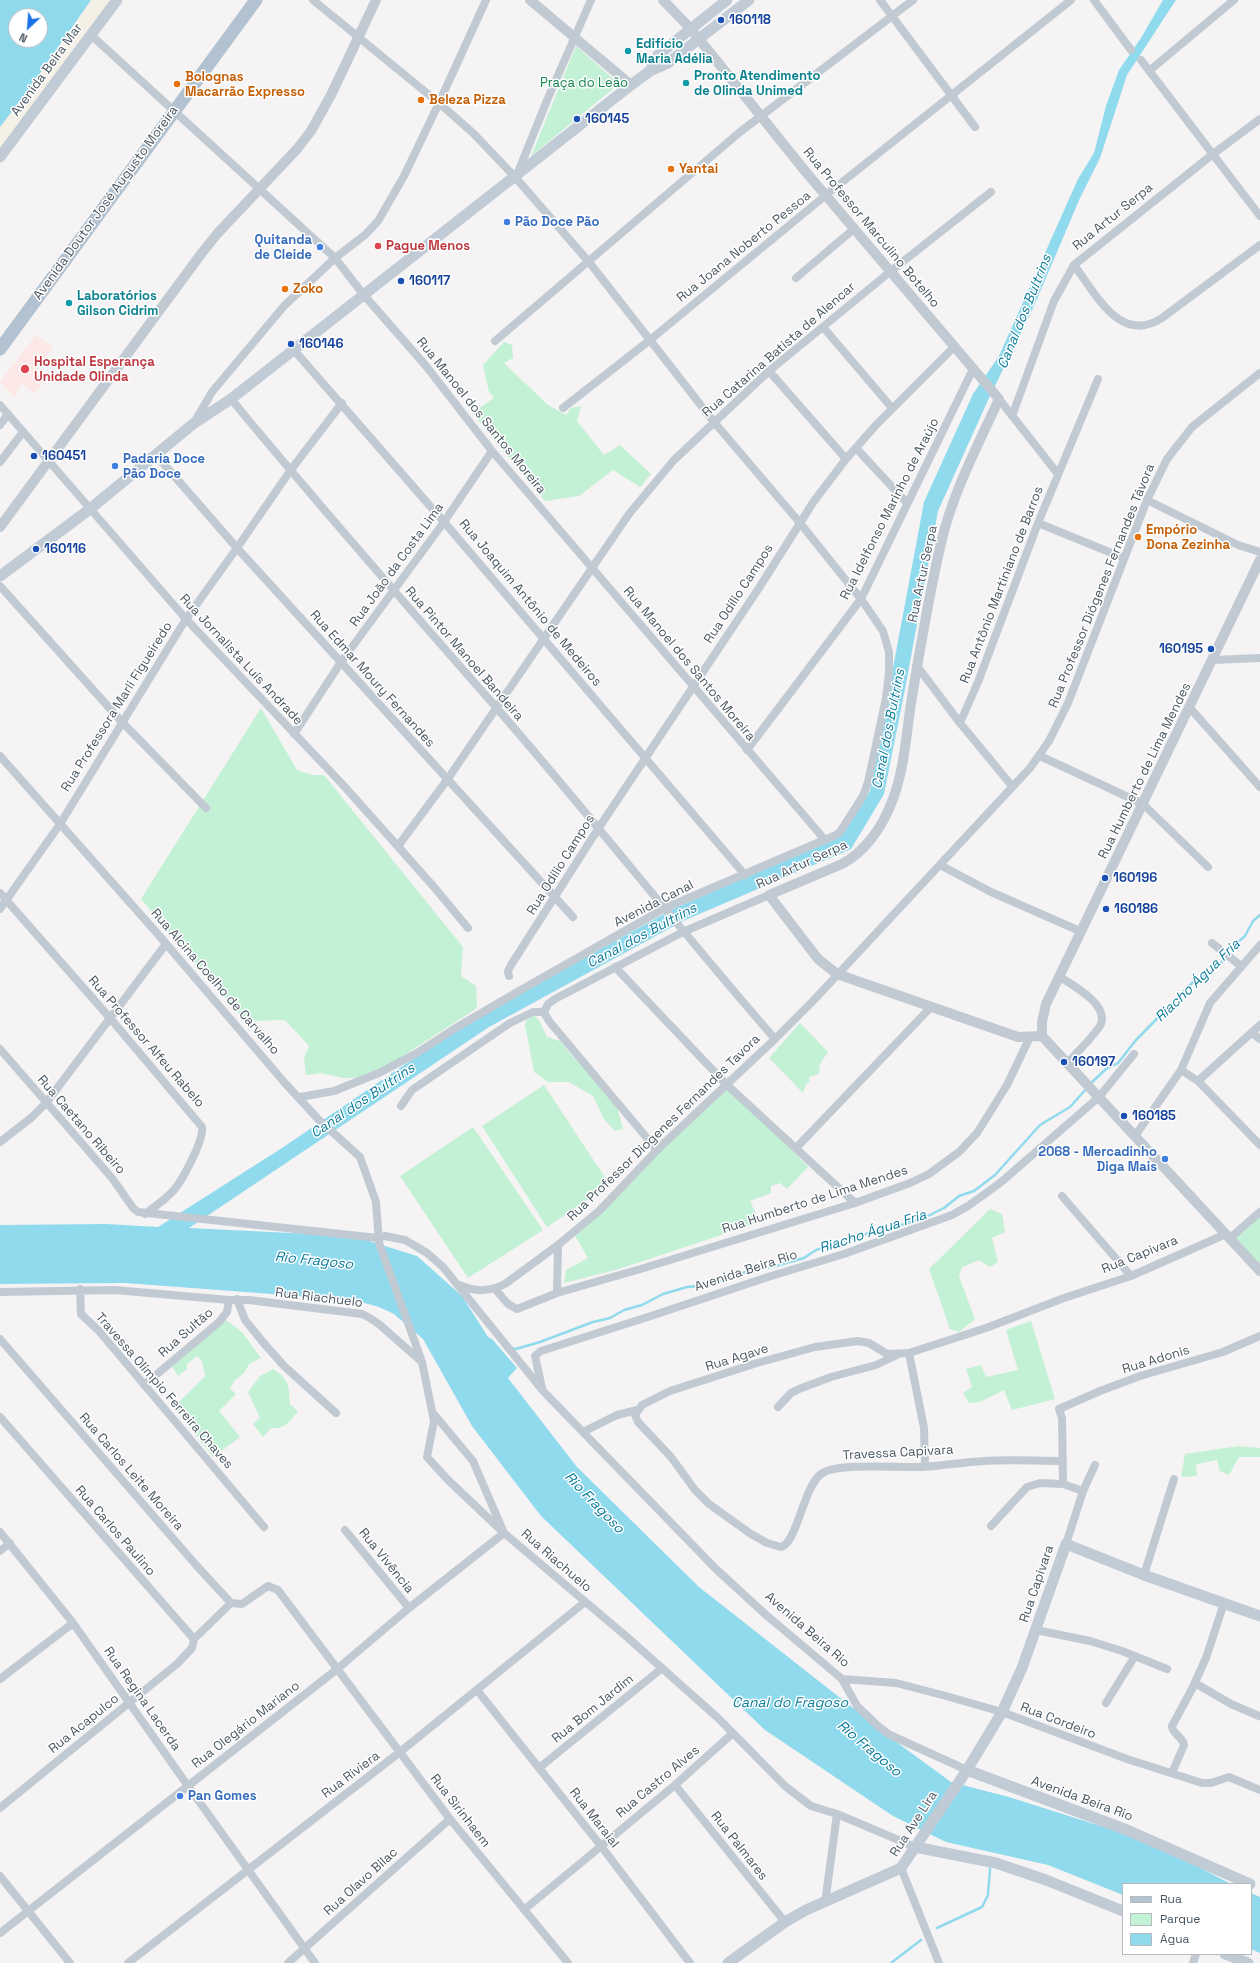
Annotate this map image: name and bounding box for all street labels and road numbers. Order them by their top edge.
street label: Avenida Beira Mar [8,20,86,120]
street label: Avenida Doutor José Augusto Moreira [30,103,182,303]
street label: Rua Professor Marculino Botelho [799,145,943,311]
street label: Rua Artur Serpa [1070,180,1156,254]
street label: Rua Joana Noberto Pessoa [674,188,814,306]
street label: Rua Catarina Batista de Alencar [699,279,859,421]
street label: Rua Manoel dos Santos Moreira [413,335,549,497]
street label: Rua Idelfonso Marinho de Araújo [837,415,943,603]
street label: Rua Professor Diógenes Fernandes Távora [1046,462,1158,710]
street label: Rua Antônio Martiniano de Barros [957,484,1047,686]
street label: Rua João da Costa Lima [347,500,447,630]
street label: Rua Joaquim Antônio de Medeiros [456,516,604,690]
street label: Rua Artur Serpa [905,524,941,624]
street label: Rua Odílio Campos [701,541,777,647]
street label: Rua Pintor Manoel Bandeira [402,584,526,724]
street label: Rua Manoel dos Santos Moreira [620,584,758,744]
street label: Rua Jornalista Luís Andrade [176,591,306,729]
street label: Rua Edmar Moury Fernandes [306,607,438,751]
street label: Rua Professora Marli Figueiredo [58,619,176,795]
street label: Rua Humberto de Lima Mendes [1095,680,1195,862]
street label: Rua Odílio Campos [524,812,598,918]
street label: Rua Artur Serpa [754,837,850,893]
street label: Avenida Canal [612,877,696,931]
street label: Rua Alcina Coelho de Carvalho [147,906,283,1058]
street label: Rua Professor Alfeu Rabelo [85,973,207,1111]
street label: Rua Professor Diogenes Fernandes Tavora [564,1031,764,1225]
street label: Rua Caetano Ribeiro [34,1072,128,1178]
street label: Rua Humberto de Lima Mendes [720,1163,910,1237]
street label: Rua Capivara [1100,1233,1180,1277]
street label: Avenida Beira Rio [693,1247,799,1295]
street label: Rua Riachuelo [274,1285,364,1311]
street label: Rua Sultão [155,1305,217,1361]
street label: Travessa Olímpio Ferreira Chaves [92,1310,236,1472]
street label: Rua Agave [704,1341,770,1375]
street label: Rua Adonis [1120,1342,1192,1378]
street label: Rua Carlos Leite Moreira [76,1410,186,1534]
street label: Travessa Capivara [842,1442,954,1464]
street label: Rua Carlos Paulino [72,1483,158,1579]
street label: Rua Vivência [355,1525,417,1597]
street label: Rua Riachuelo [518,1526,594,1596]
street label: Rua Capivara [1016,1543,1058,1625]
street label: Avenida Beira Rio [761,1589,853,1671]
street label: Rua Regina Lacerda [100,1644,184,1754]
street label: Rua Bom Jardim [549,1671,637,1747]
street label: Rua Olegário Mariano [189,1678,303,1772]
street label: Rua Acapulco [46,1691,122,1757]
street label: Rua Cordeiro [1018,1699,1098,1743]
street label: Rua Castro Alves [613,1743,703,1821]
street label: Rua Riviera [319,1748,383,1802]
street label: Rua Sirinhaem [427,1771,493,1851]
street label: Avenida Beira Rio [1029,1773,1135,1825]
street label: Rua Maraial [566,1785,622,1851]
street label: Rua Ave Lira [887,1788,941,1860]
street label: Rua Palmares [707,1808,771,1884]
street label: Rua Olavo Bilac [321,1845,401,1919]

